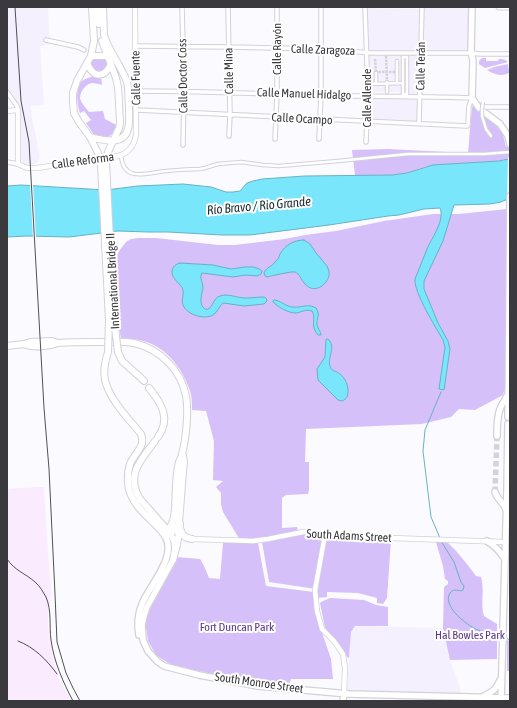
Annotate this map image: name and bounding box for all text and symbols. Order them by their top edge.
street label: Calle Rayón [270,23,284,75]
street label: Calle Doctor Coss [175,38,191,114]
street label: Calle Terán [413,41,429,91]
street label: Calle Zaragoza [291,42,355,58]
street label: Calle Mina [221,48,237,94]
street label: Calle Fuente [128,50,144,106]
street label: Calle Allende [360,69,374,127]
street label: Calle Manuel Hidalgo [257,85,351,103]
street label: Calle Ocampo [271,110,333,128]
street label: Calle Reforma [51,150,115,172]
water label: Río Bravo / Rio Grande [206,194,312,218]
street label: International Bridge II [103,232,123,330]
street label: South Adams Street [306,527,392,545]
park label: Fort Duncan Park [200,620,274,634]
park label: Hal Bowles Park [435,628,505,642]
street label: South Monroe Street [214,670,304,696]

